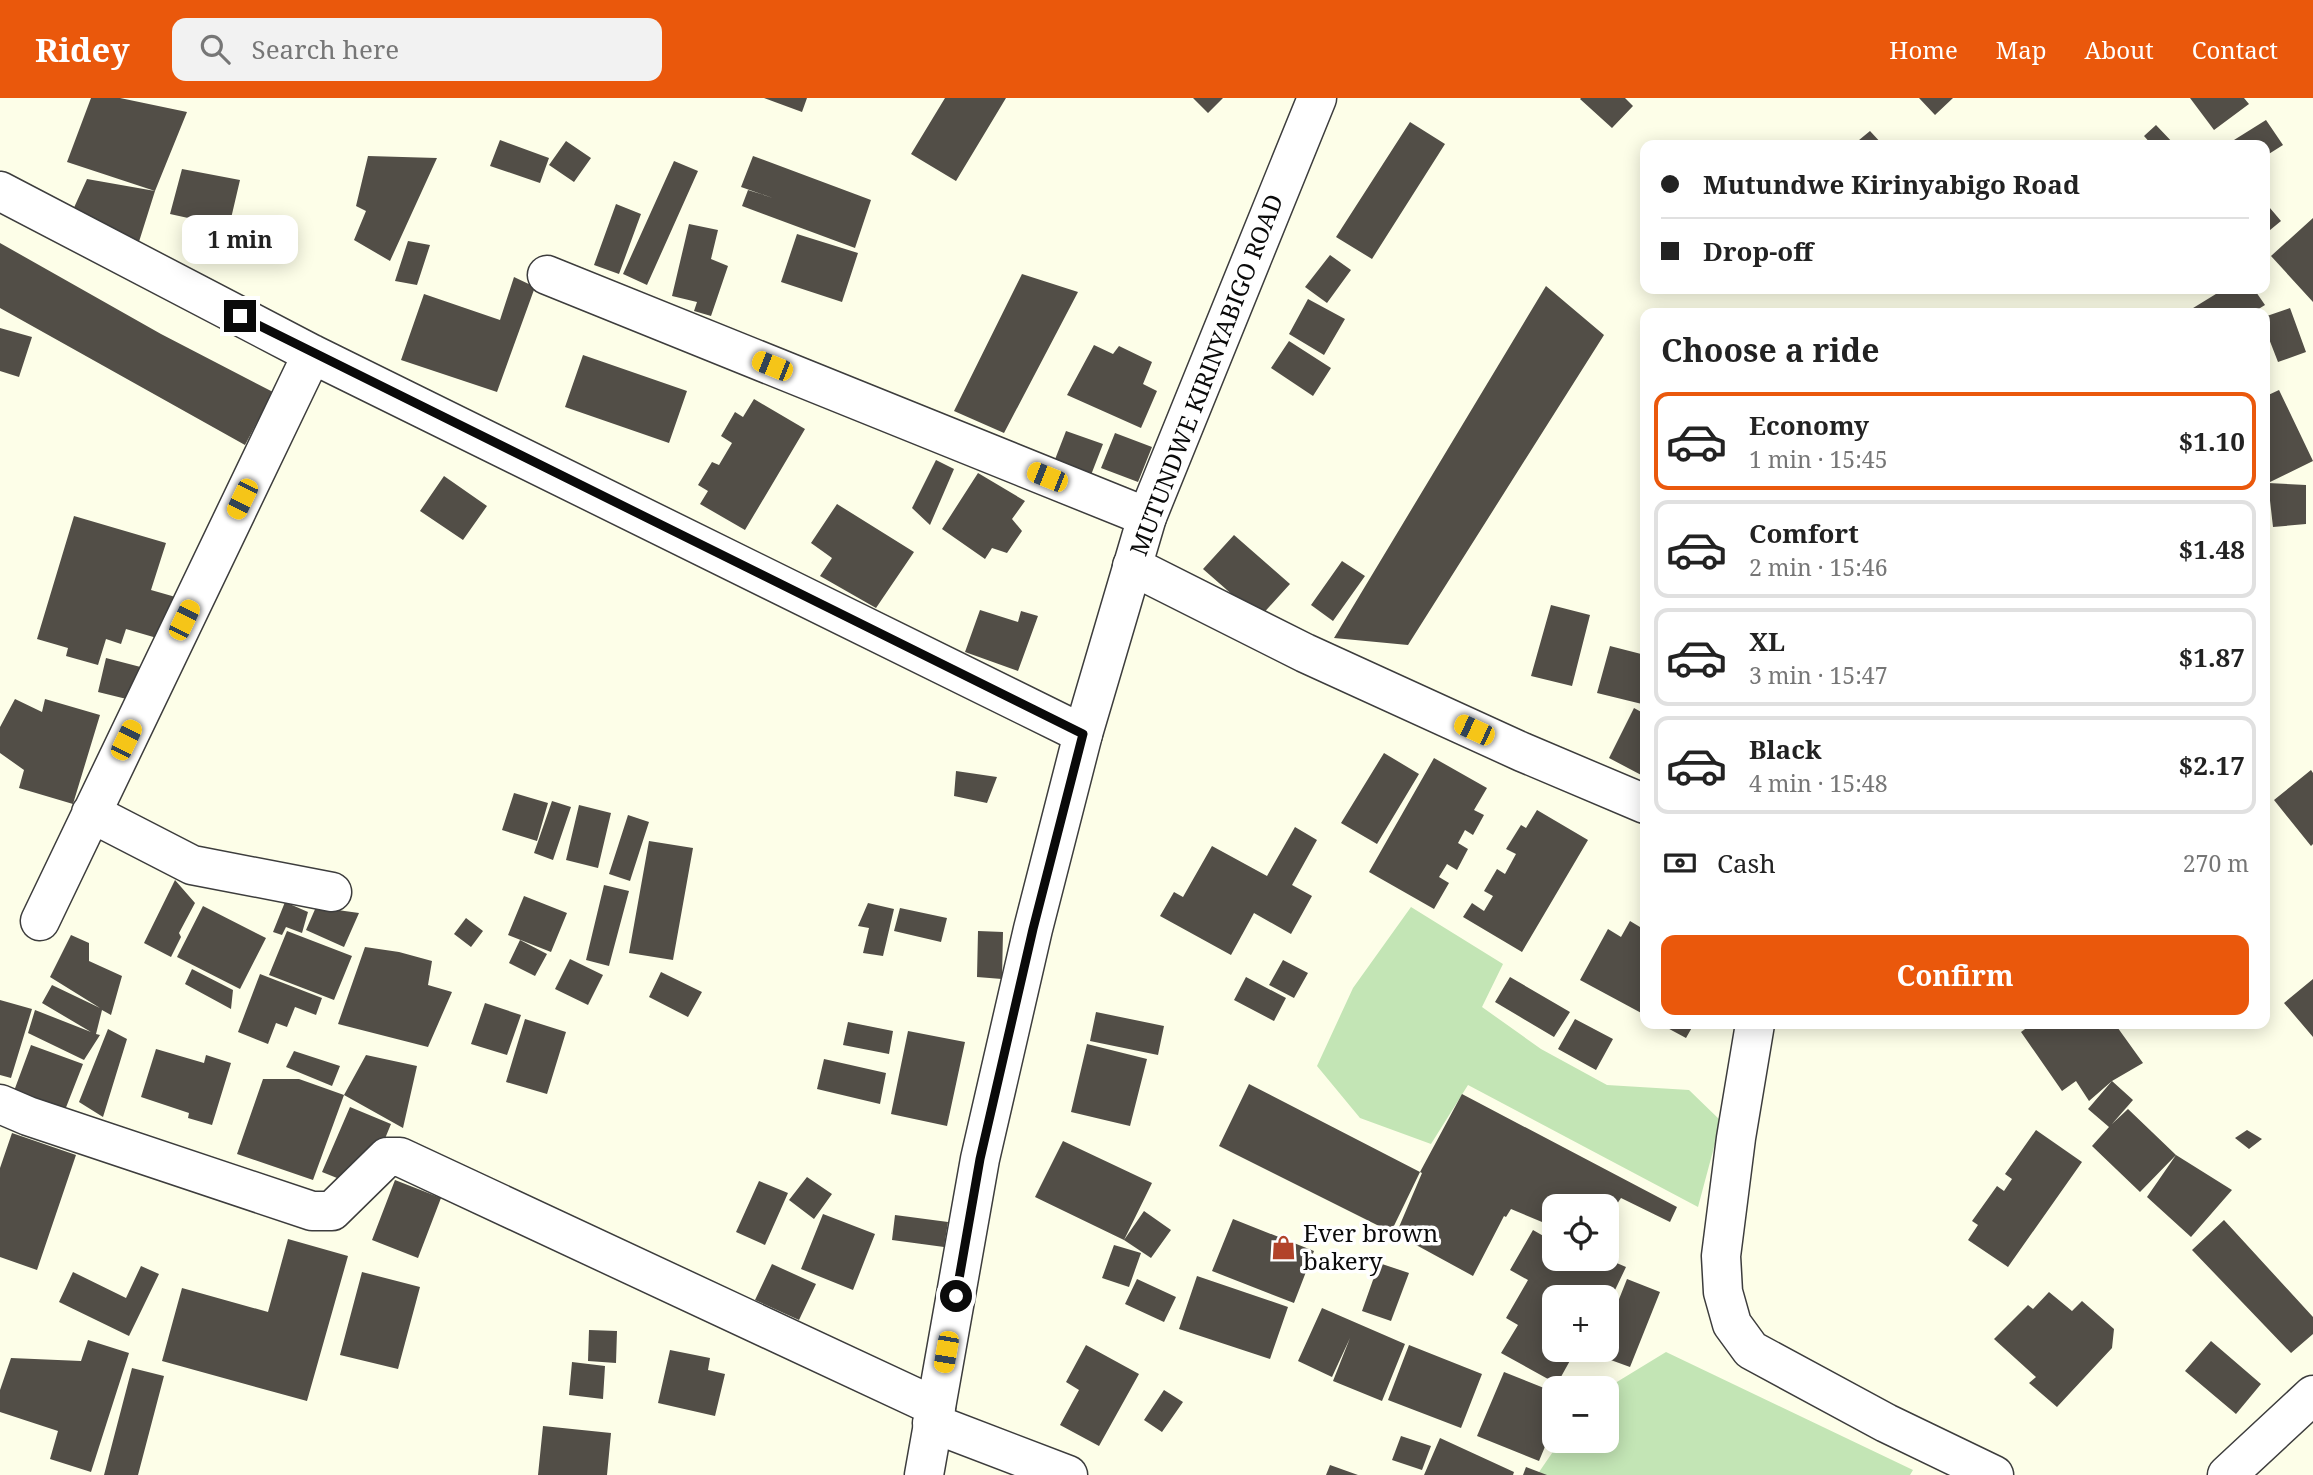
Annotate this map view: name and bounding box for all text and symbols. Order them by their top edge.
search box [172,18,662,81]
text: Ridey [35,27,130,72]
icon: search [196,30,234,68]
text: Search here [252,31,399,67]
text: Home [1889,33,1958,66]
text: Map [1996,33,2047,66]
text: About [2085,33,2154,66]
text: Contact [2192,33,2278,66]
text: Mutundwe Kirinyabigo Road [1703,166,2080,202]
street label: MUTUNDWE KIRINYABIGO ROAD [1121,189,1290,560]
callout: 1 min [182,214,298,264]
text: 1 min [207,223,273,255]
text: Drop-off [1703,233,1813,269]
route end [224,300,256,332]
text: Choose a ride [1661,328,1880,371]
car [749,348,796,384]
text: Economy [1749,407,1869,443]
icon: car [1665,410,1728,473]
text: $1.10 [2179,423,2245,459]
text: 1 min · 15:45 [1749,443,1887,475]
car [1024,459,1071,495]
car [224,476,261,522]
text: Comfort [1749,515,1859,551]
icon: car [1665,518,1728,581]
text: $1.48 [2179,531,2245,567]
text: 2 min · 15:46 [1749,551,1887,583]
car [166,597,203,643]
text: XL [1749,623,1785,659]
icon: car [1665,626,1728,689]
text: $1.87 [2179,639,2245,675]
text: 3 min · 15:47 [1749,659,1887,691]
car [1451,712,1498,748]
car [108,717,145,763]
text: Black [1749,731,1822,767]
icon: car [1665,734,1728,797]
text: $2.17 [2179,747,2245,783]
text: 4 min · 15:48 [1749,767,1887,799]
icon: cash [1661,844,1699,882]
text: Cash [1717,845,1776,881]
text: 270 m [2183,847,2249,879]
button: Confirm [1661,935,2249,1015]
map controls [1542,1194,1619,1453]
button: locate [1542,1194,1619,1271]
place label: Ever brown bakery [1303,1216,1438,1277]
shop icon: Ever brown bakery [1269,1234,1297,1262]
route start [940,1280,972,1312]
button: + [1542,1285,1619,1362]
car [933,1329,960,1375]
button: − [1542,1376,1619,1453]

